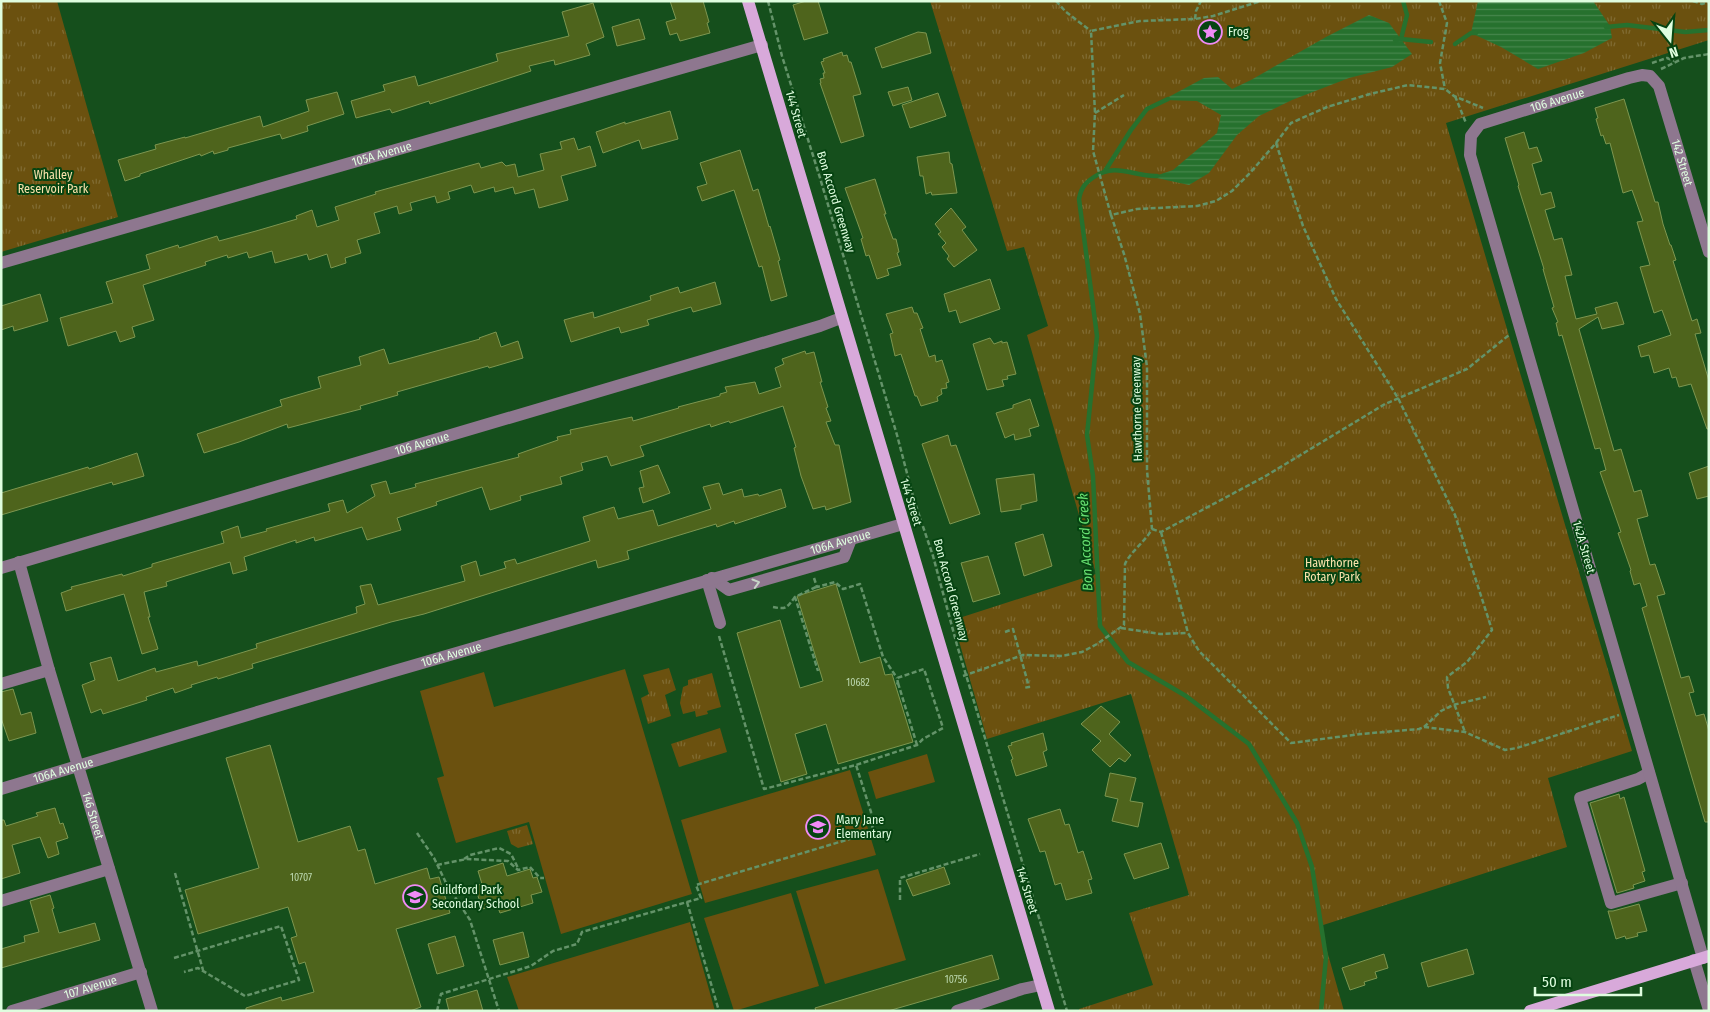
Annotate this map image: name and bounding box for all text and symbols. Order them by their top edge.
north arrow [1645,15,1695,65]
place icon: Frog [1197,19,1223,45]
place label: Frog [1228,25,1249,39]
text: N [1667,43,1680,61]
street label: 106 Avenue [1529,85,1586,115]
street label: 144 Street [783,89,809,139]
street label: 142 Street [1668,138,1696,188]
street label: 105A Avenue [350,139,413,169]
street label: Bon Accord Greenway [814,150,858,255]
park label: Whalley Reservoir Park [18,168,89,196]
street label: Hawthorne Greenway [1129,356,1145,461]
street label: 106 Avenue [393,429,451,458]
street label: 144 Street [897,477,925,527]
water label: Bon Accord Creek [1074,492,1097,591]
street label: 142A Street [1570,519,1598,575]
street label: 106A Avenue [809,527,872,557]
street label: Bon Accord Greenway [931,537,972,643]
park label: Hawthorne Rotary Park [1304,556,1360,584]
one-way arrow [751,578,760,588]
street label: 106A Avenue [420,639,483,670]
house number: 10682 [846,677,870,689]
street label: 106A Avenue [31,755,95,786]
street label: 146 Street [79,790,107,841]
place label: Mary Jane Elementary [836,813,892,841]
school or university icon: Mary Jane Elementary [805,814,831,840]
street label: 144 Street [1013,865,1041,915]
house number: 10707 [290,872,312,884]
place label: Guildford Park Secondary School [432,883,519,911]
school or university icon: Guildford Park Secondary School [402,884,428,910]
scale bar [1535,964,1641,996]
street label: 107 Avenue [62,973,119,1002]
text: 50 m [1542,973,1572,991]
house number: 10756 [945,974,967,986]

